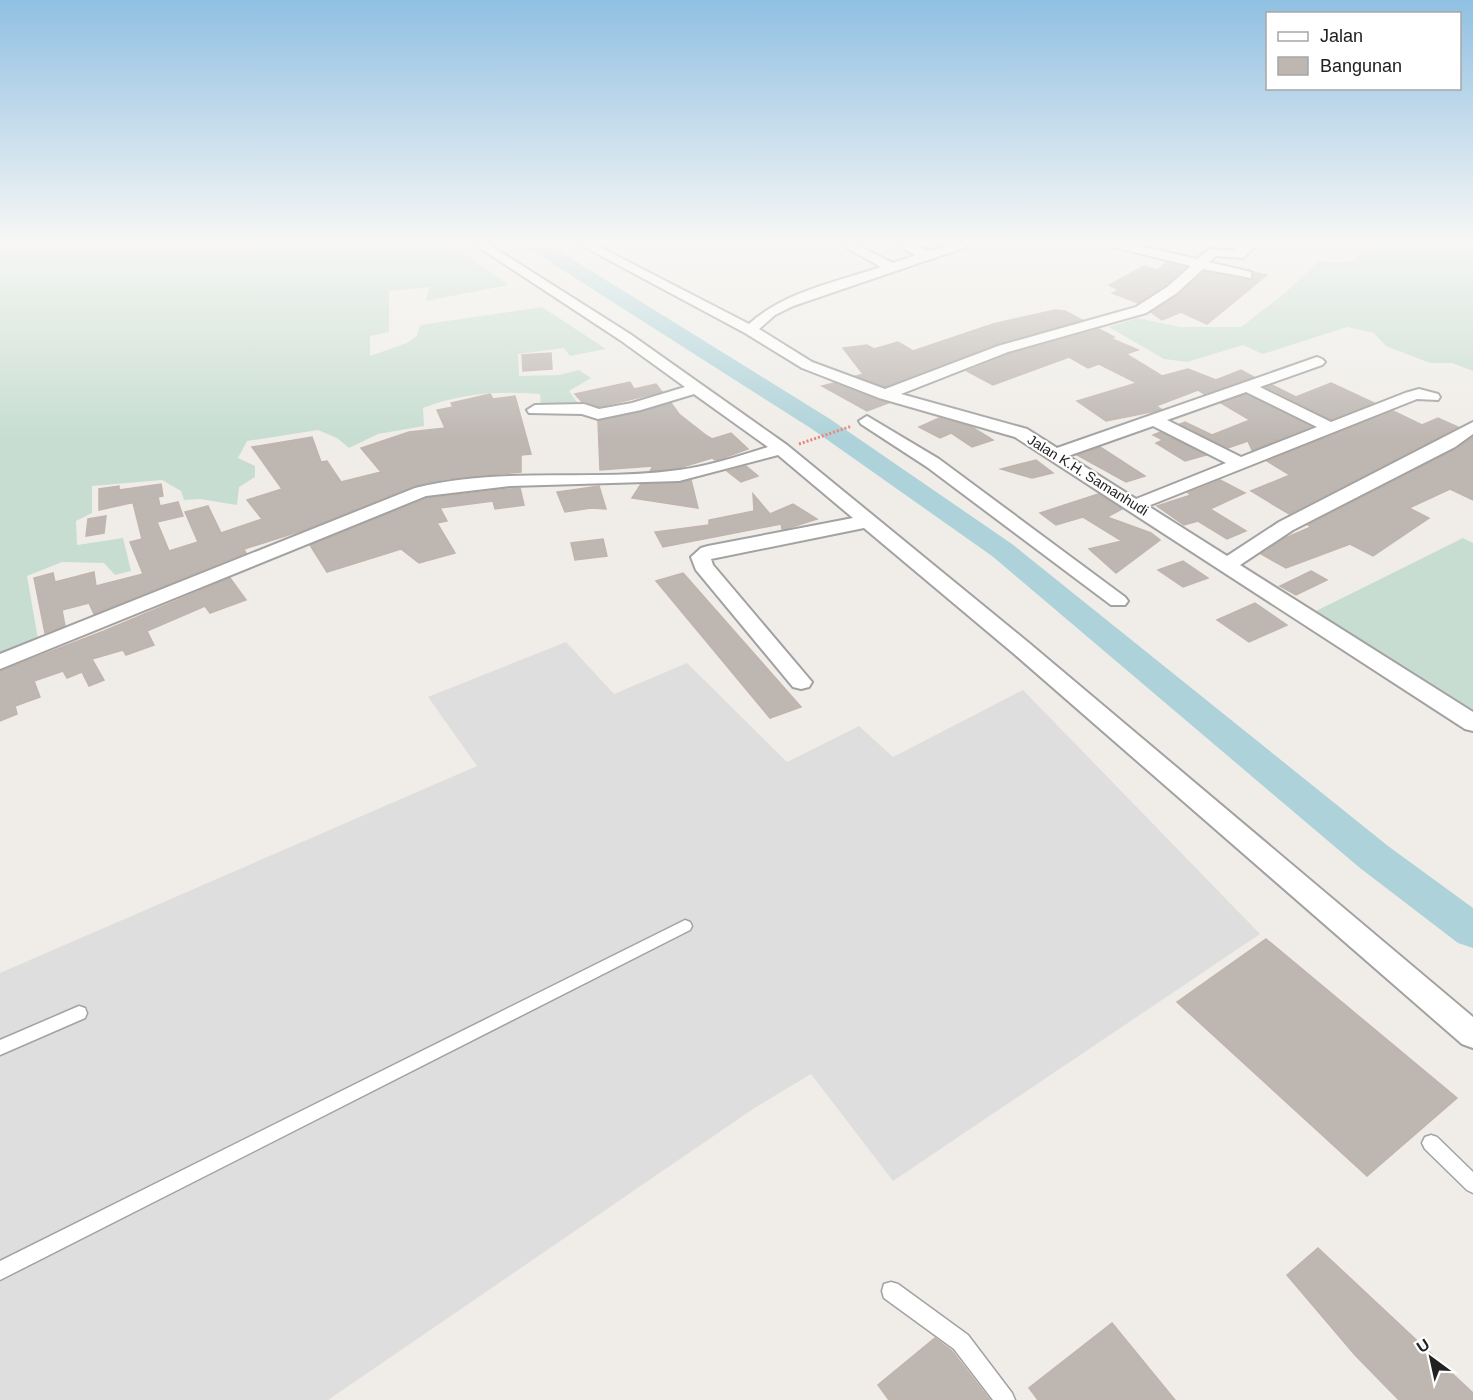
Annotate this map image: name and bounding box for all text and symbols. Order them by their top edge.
legend [1266,12,1461,90]
text: Jalan [1320,26,1363,46]
text: Bangunan [1320,56,1402,76]
street label: Jalan K.H. Samanhudi [1025,431,1151,519]
north arrow [1401,1328,1461,1388]
text: U [1414,1336,1433,1356]

